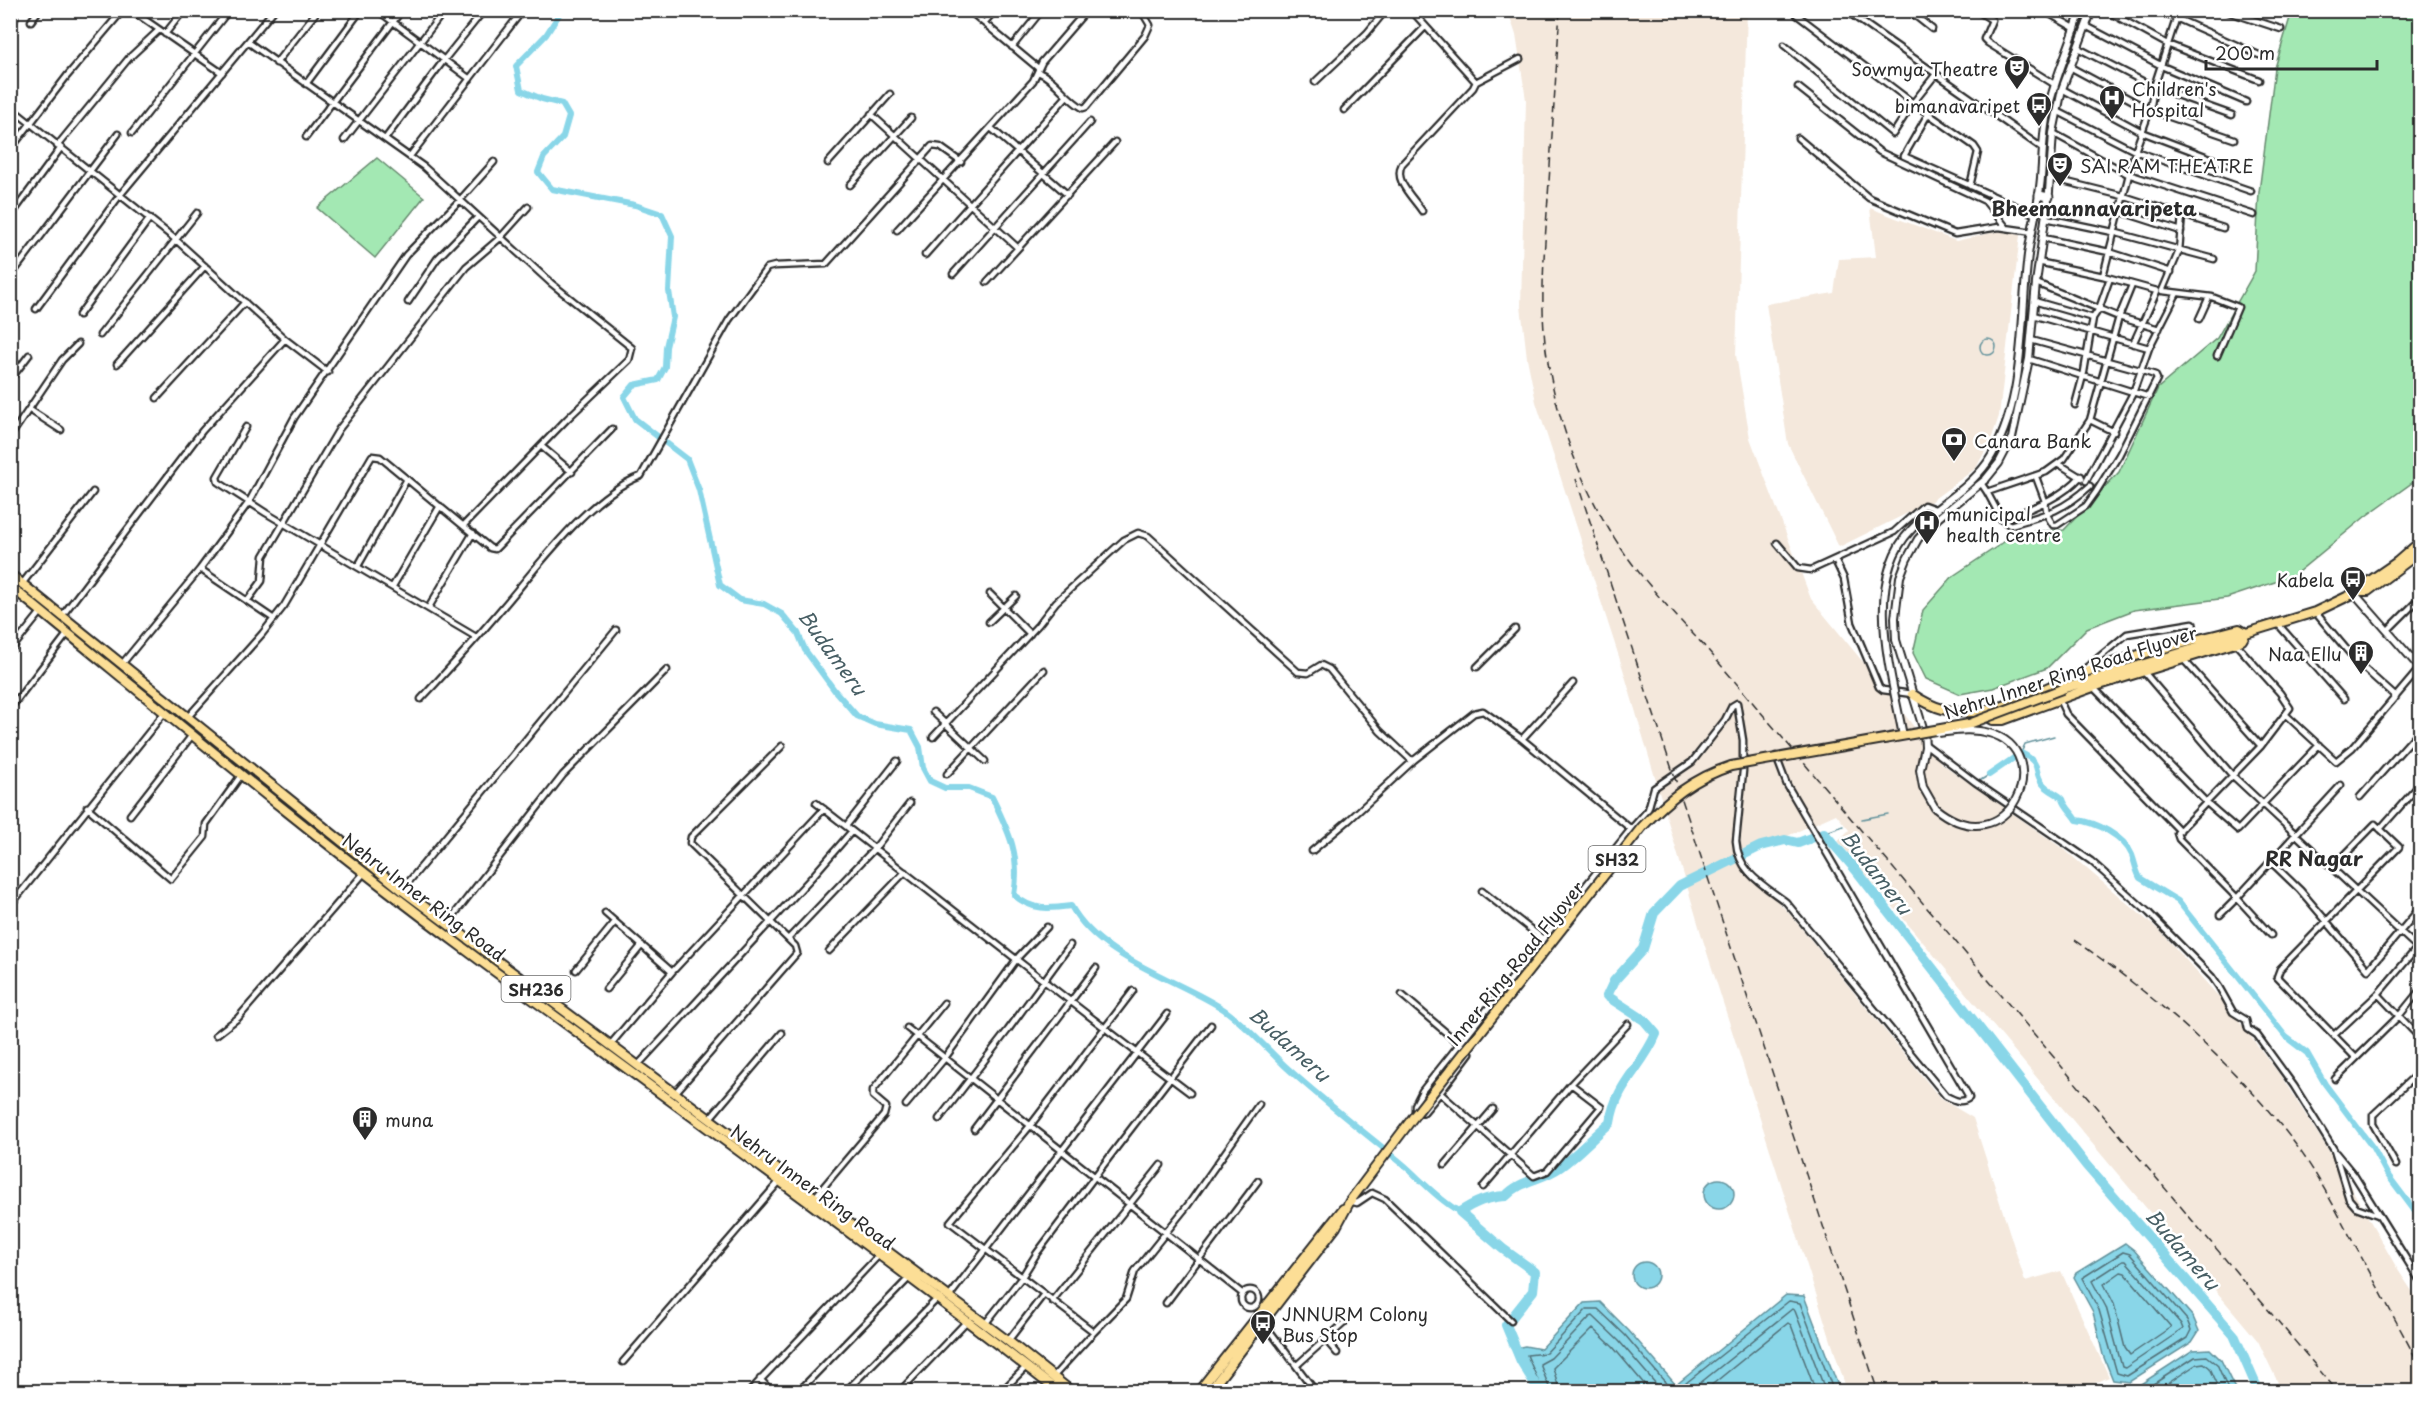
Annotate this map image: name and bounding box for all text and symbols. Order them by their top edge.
scale bar [2206,33,2377,71]
text: 200 m [2215,39,2275,66]
theatre icon: Sowmya Theatre [2002,53,2032,91]
place label: Sowmya Theatre [1851,55,1998,82]
place label: Children's Hospital [2132,75,2216,123]
hospital icon: Children's Hospital [2097,83,2127,121]
bus stop icon: bimanavaripet [2024,90,2054,128]
place label: bimanavaripet [1895,92,2020,119]
theatre icon: SAI RAM THEATRE [2045,150,2075,188]
place label: SAI RAM THEATRE [2080,152,2254,179]
district label: Bheemannavaripeta [1991,193,2197,223]
bank icon: Canara Bank [1939,425,1969,463]
place label: Canara Bank [1974,427,2091,454]
place label: municipal health centre [1946,500,2061,548]
hospital icon: municipal health centre [1912,508,1942,546]
bus stop icon: Kabela [2338,564,2368,602]
place label: Kabela [2276,566,2335,593]
water label: Budameru [792,603,876,703]
street label: Nehru Inner Ring Road Flyover [1940,618,2201,726]
building icon: Naa Ellu [2346,638,2376,676]
place label: Naa Ellu [2268,640,2342,667]
water label: Budameru [1834,823,1921,922]
street label: Nehru Inner Ring Road [337,827,511,967]
district label: RR Nagar [2265,843,2364,873]
road number: SH32 [1588,846,1646,872]
street label: Inner Ring Road Flyover [1440,874,1591,1051]
road number: SH236 [502,976,570,1002]
water label: Budameru [1243,1000,1339,1090]
building icon: muna [350,1104,380,1142]
place label: muna [385,1106,434,1133]
street label: Nehru Inner Ring Road [725,1118,901,1256]
water label: Budameru [2139,1202,2228,1298]
place label: JNNURM Colony Bus Stop [1282,1300,1428,1348]
bus stop icon: JNNURM Colony Bus Stop [1248,1308,1278,1346]

